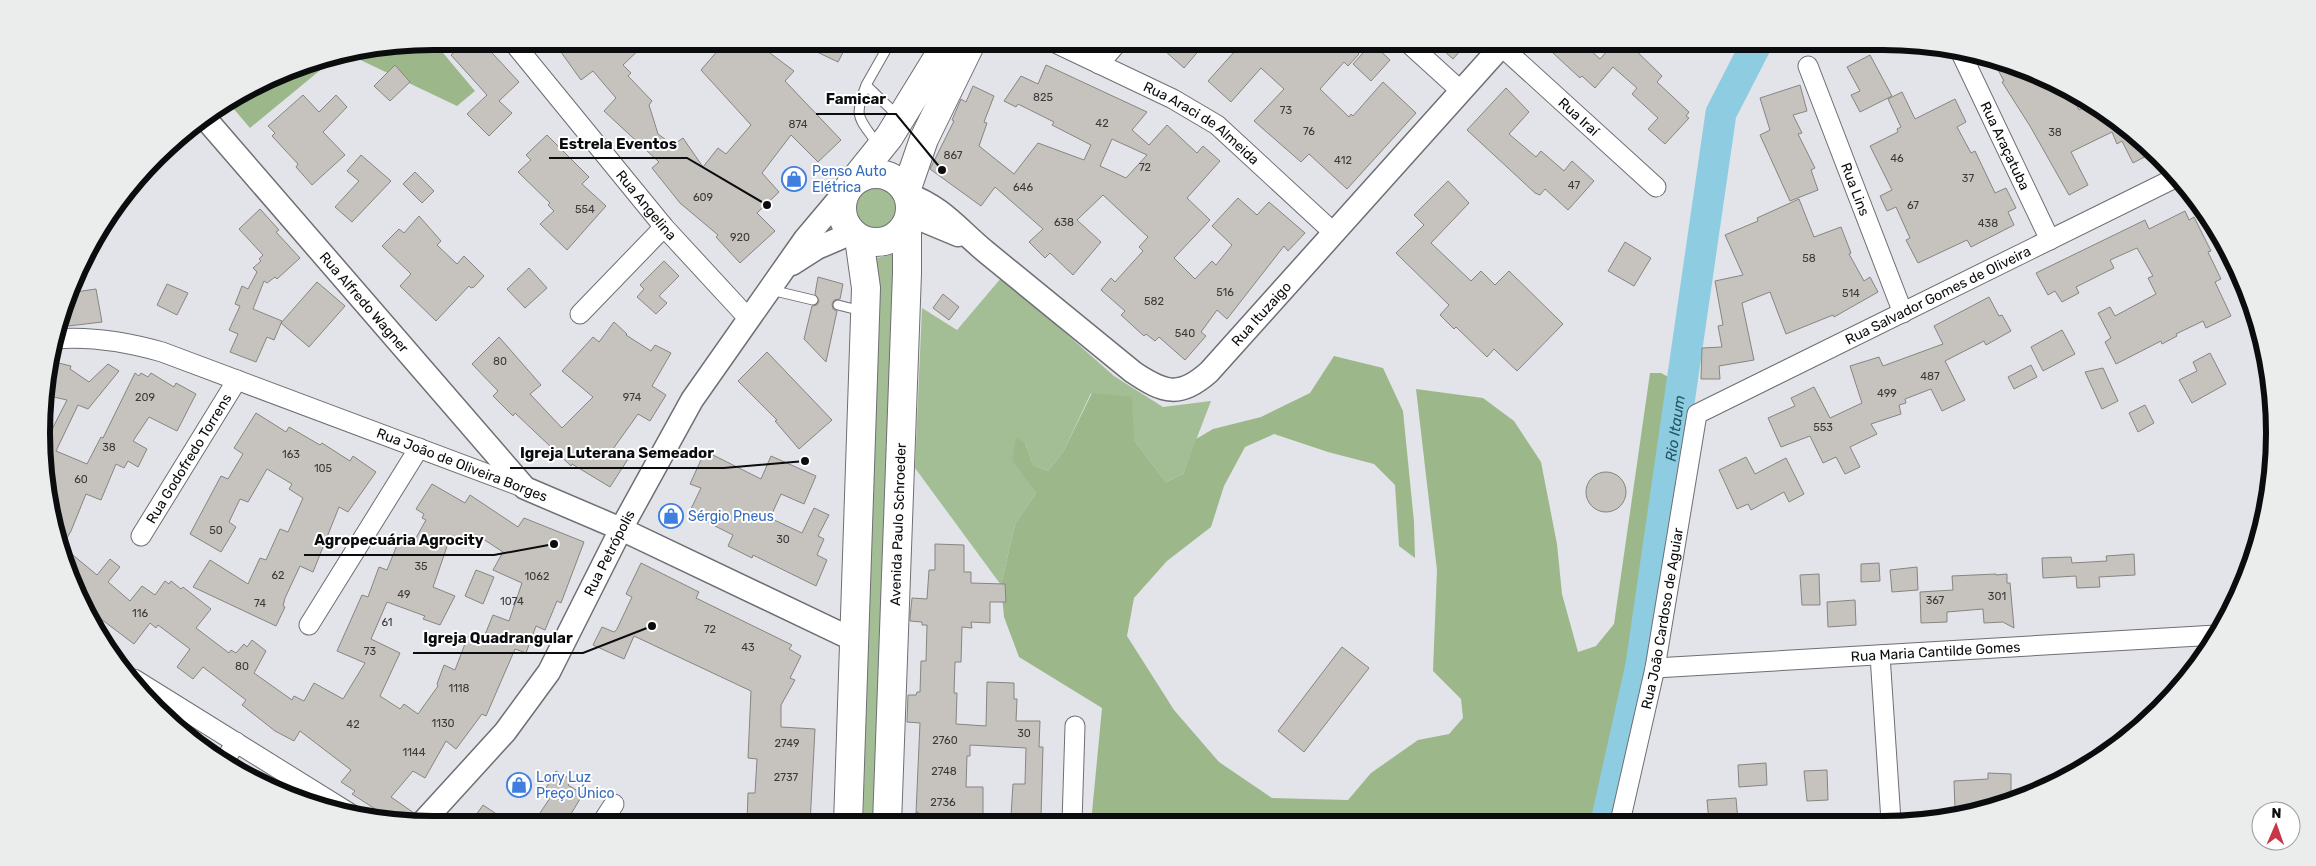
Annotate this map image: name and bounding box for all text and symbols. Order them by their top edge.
street label: Rua Araci de Almeida [1141,78,1263,168]
callout: Famicar [816,84,896,114]
text: Famicar [826,90,886,108]
house number: 825 [1033,91,1053,104]
street label: Rua Iraí [1555,94,1603,140]
street label: Rua Araçatuba [1977,99,2033,193]
house number: 73 [1280,104,1293,117]
house number: 42 [1095,117,1109,130]
house number: 874 [788,118,808,131]
house number: 76 [1303,125,1315,138]
house number: 38 [2048,126,2062,139]
callout: Estrela Eventos [549,128,687,158]
text: Estrela Eventos [559,135,677,153]
house number: 867 [944,149,963,162]
house number: 46 [1890,152,1904,165]
house number: 412 [1334,154,1352,167]
street label: Rua Lins [1837,160,1873,218]
house number: 72 [1139,161,1151,174]
place label: Penso Auto Elétrica [812,163,887,196]
shop icon: Penso Auto Elétrica [781,166,807,192]
street label: Rua Angelina [613,167,680,243]
house number: 37 [1962,172,1974,185]
house number: 47 [1568,179,1580,192]
house number: 646 [1013,181,1033,194]
house number: 609 [693,191,713,204]
house number: 67 [1907,199,1919,212]
house number: 554 [575,203,595,216]
house number: 638 [1054,216,1074,229]
house number: 438 [1978,217,1998,230]
house number: 920 [730,231,750,244]
street label: Rua Salvador Gomes de Oliveira [1842,242,2033,348]
street label: Rua Alfredo Wagner [316,248,413,357]
house number: 58 [1802,252,1816,265]
street label: Rua Ituzaigo [1228,278,1295,350]
house number: 516 [1216,286,1234,299]
house number: 514 [1842,287,1860,300]
house number: 582 [1144,295,1164,308]
house number: 540 [1175,327,1195,340]
house number: 80 [493,355,507,368]
house number: 487 [1920,370,1940,383]
house number: 499 [1877,387,1897,400]
street label: Rua Godofredo Torrens [142,390,235,527]
house number: 209 [135,391,155,404]
house number: 974 [623,391,641,404]
water label: Rio Itaum [1662,394,1689,463]
house number: 553 [1813,421,1833,434]
street label: Rua João de Oliveira Borges [374,425,550,505]
callout: Igreja Luterana Semeador [510,438,724,468]
house number: 38 [102,441,116,454]
street label: Avenida Paulo Schroeder [886,442,909,606]
text: Igreja Luterana Semeador [520,444,714,462]
house number: 163 [282,448,300,461]
house number: 105 [314,462,333,475]
house number: 60 [74,473,88,486]
shop icon: Sérgio Pneus [658,503,684,529]
street label: Rua Petrópolis [580,507,638,599]
place label: Sérgio Pneus [688,508,774,525]
house number: 50 [209,524,223,537]
callout: Agropecuária Agrocity [304,525,494,555]
street label: Rua João Cardoso de Aguiar [1637,526,1687,711]
text: Agropecuária Agrocity [314,531,484,549]
house number: 30 [776,533,790,546]
house number: 35 [414,560,428,573]
house number: 62 [271,569,285,582]
house number: 1062 [525,570,549,583]
house number: 49 [397,588,411,601]
house number: 301 [1988,590,2006,603]
house number: 367 [1926,594,1945,607]
house number: 1074 [500,595,524,608]
house number: 74 [254,597,266,610]
house number: 116 [132,607,148,620]
house number: 61 [381,616,393,629]
callout: Igreja Quadrangular [413,623,583,653]
house number: 72 [704,623,716,636]
text: Igreja Quadrangular [423,629,573,647]
street label: Rua Maria Cantilde Gomes [1850,638,2021,665]
house number: 43 [741,641,755,654]
house number: 73 [364,645,377,658]
house number: 80 [235,660,249,673]
house number: 1118 [448,682,470,695]
house number: 1130 [431,717,455,730]
house number: 42 [346,718,360,731]
house number: 30 [1017,727,1031,740]
house number: 2760 [932,734,958,747]
house number: 2749 [775,737,800,750]
house number: 1144 [402,746,426,759]
house number: 2748 [931,765,957,778]
place label: Lory Luz Preço Único [536,769,615,802]
house number: 2737 [774,771,799,784]
shop icon: Lory Luz Preço Único [506,772,532,798]
house number: 2736 [930,796,956,809]
north arrow [2251,801,2301,851]
text: N [2271,805,2282,822]

